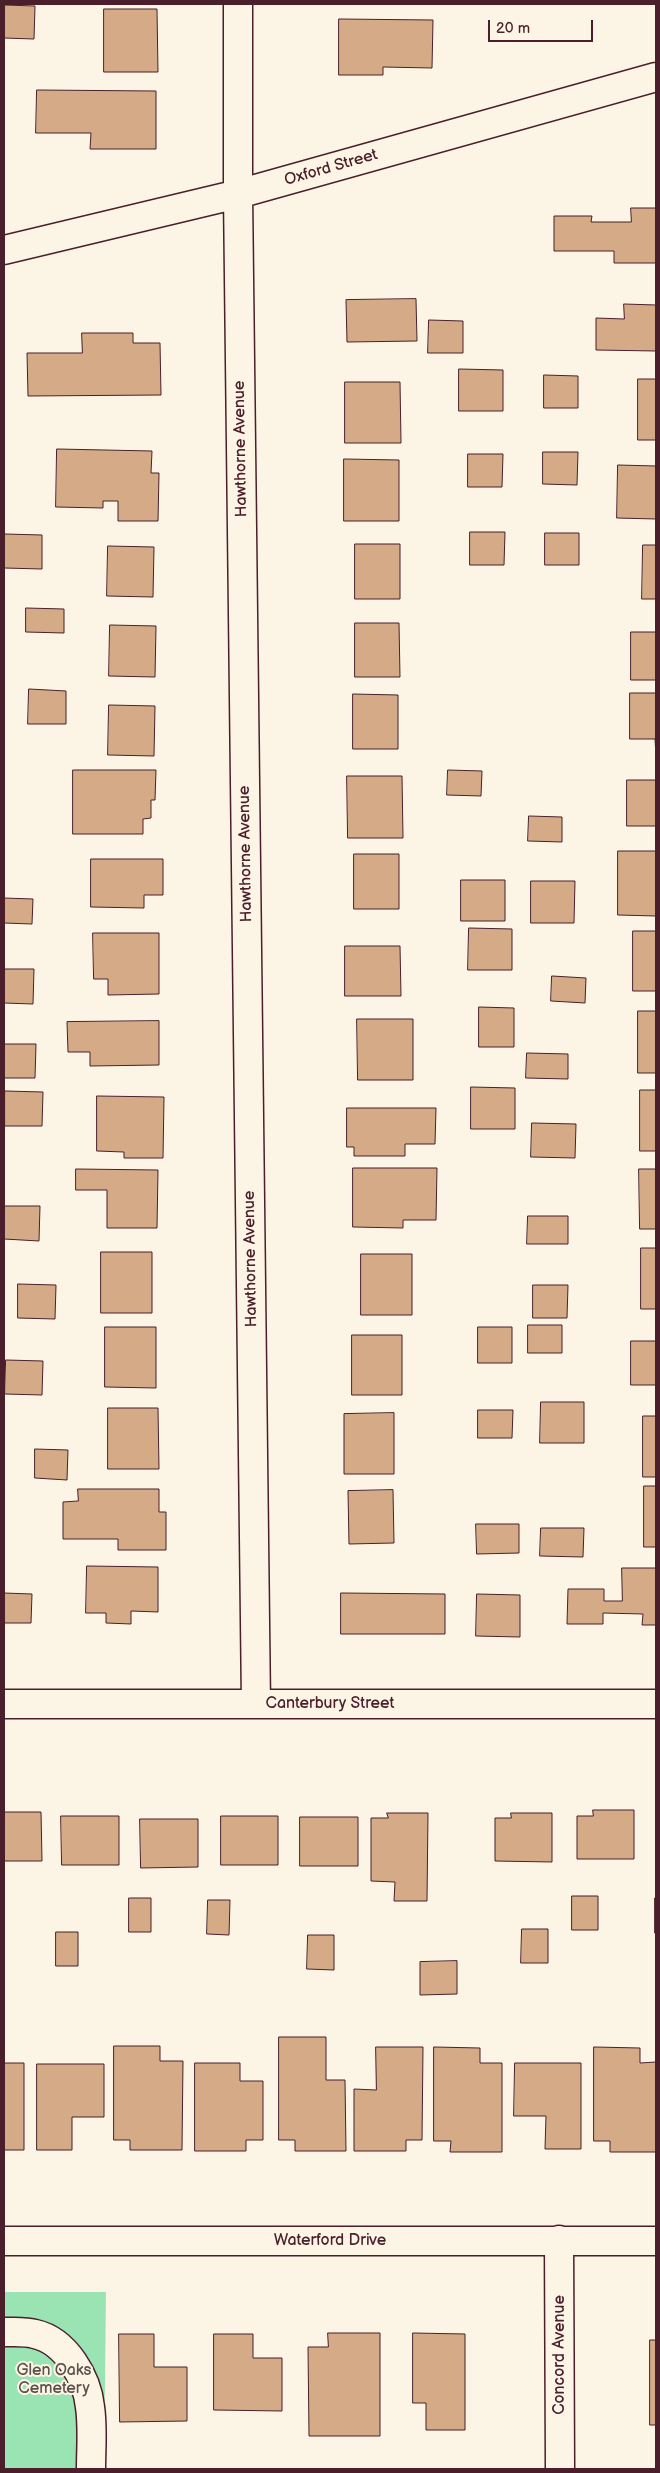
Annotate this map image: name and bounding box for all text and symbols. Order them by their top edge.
scale bar [490,10,595,42]
text: 20 m [496,19,530,38]
street label: Oxford Street [282,146,380,190]
street label: Hawthorne Avenue [230,380,252,518]
street label: Hawthorne Avenue [235,785,257,923]
street label: Hawthorne Avenue [240,1190,262,1328]
street label: Canterbury Street [266,1694,394,1714]
street label: Waterford Drive [274,2231,386,2251]
street label: Concord Avenue [550,2295,570,2415]
park label: Glen Oaks Cemetery [16,2361,92,2399]

